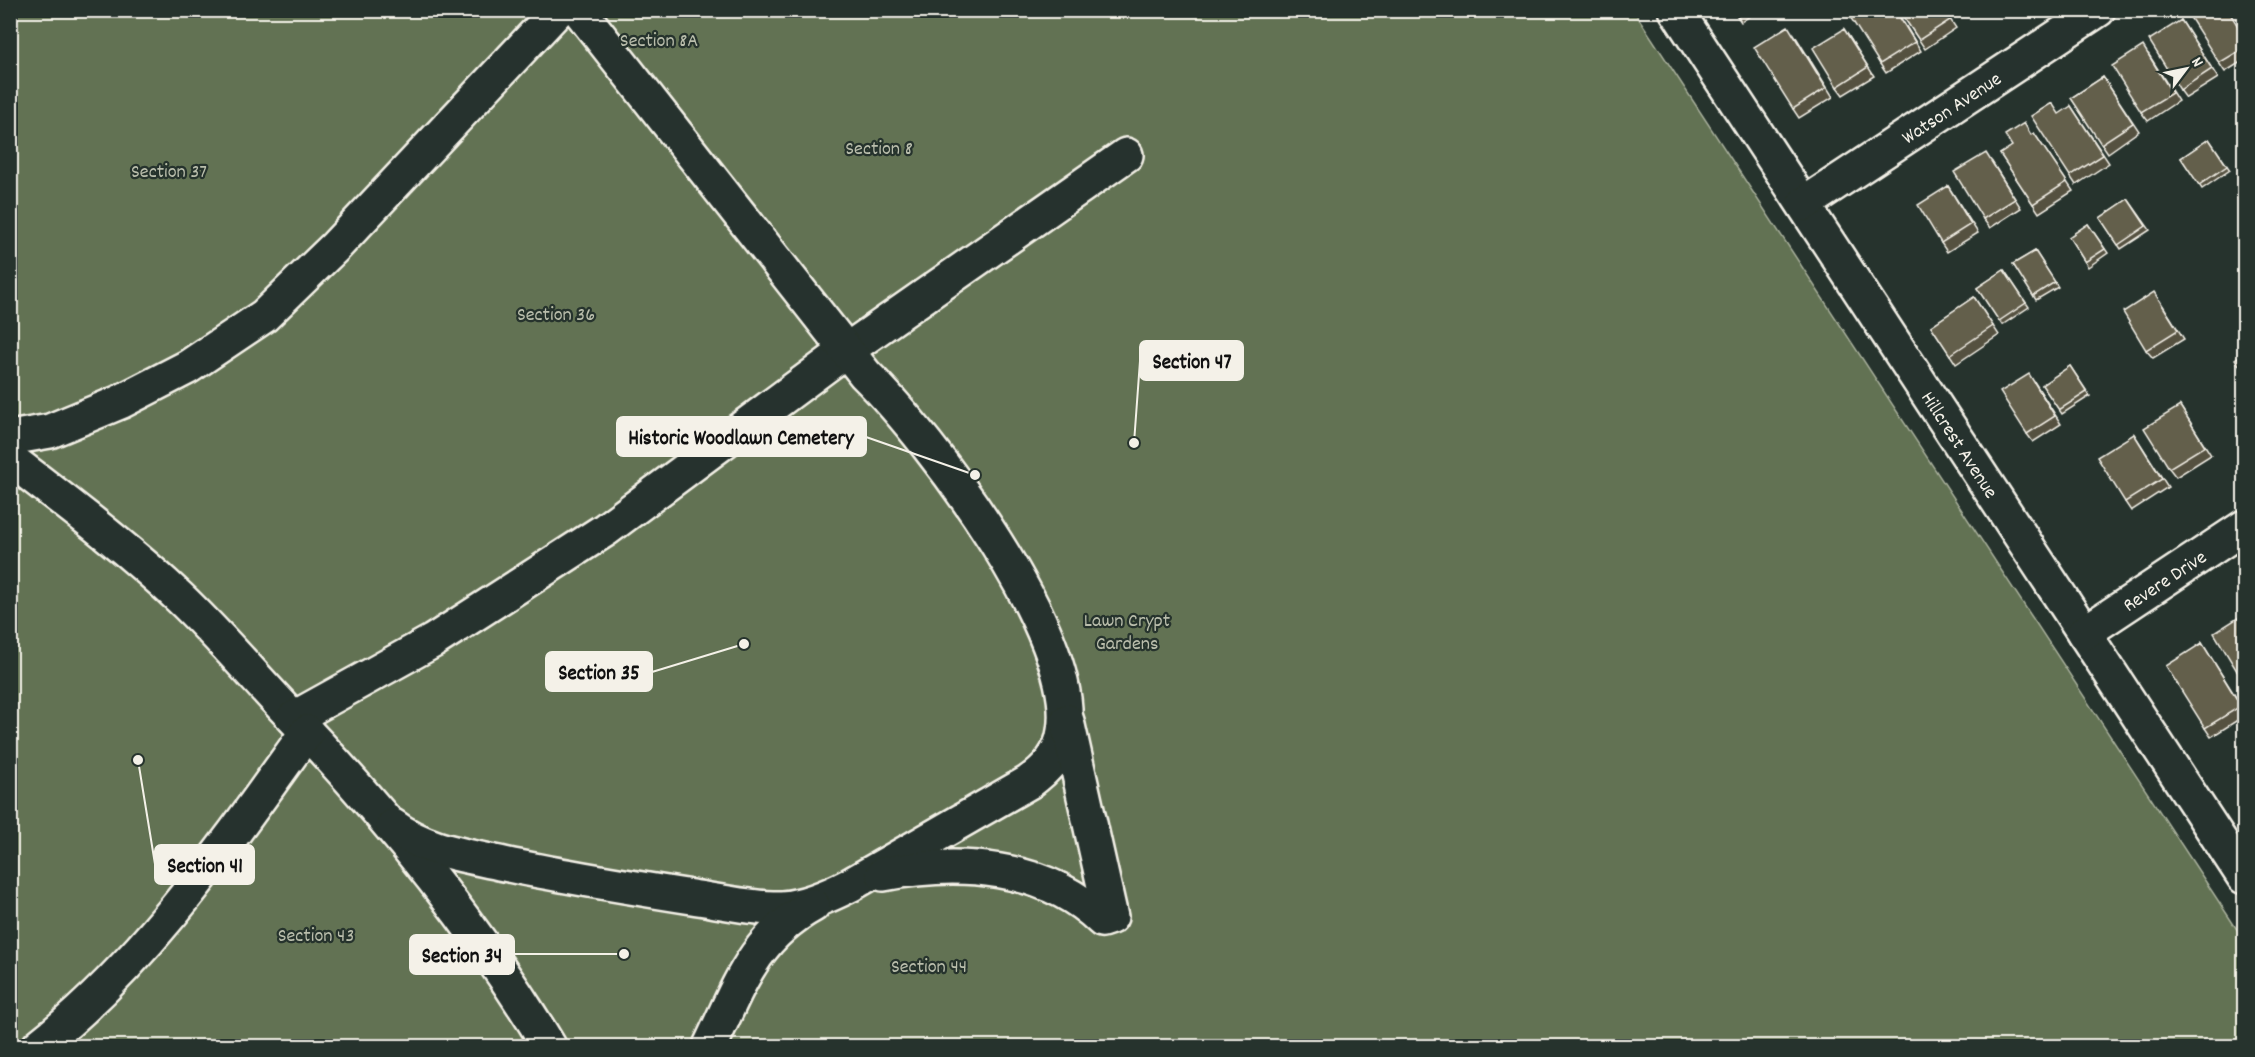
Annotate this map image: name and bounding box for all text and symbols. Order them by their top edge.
park label: Section 8A [620,28,698,56]
north arrow [2156,39,2216,99]
text: N [2185,53,2208,72]
street label: Watson Avenue [1897,66,2008,153]
park label: Section 8 [845,136,913,164]
park label: Section 37 [131,159,207,187]
park label: Section 36 [517,302,595,330]
callout: Section 47 [1140,341,1243,380]
text: Section 47 [1152,349,1232,379]
street label: Hillcrest Avenue [1913,387,2003,505]
callout: Historic Woodlawn Cemetery [617,417,866,456]
text: Historic Woodlawn Cemetery [628,425,855,455]
street label: Revere Drive [2118,544,2213,620]
park label: Lawn Crypt Gardens [1084,608,1170,659]
callout: Section 35 [546,652,652,691]
text: Section 35 [558,660,640,690]
callout: Section 41 [155,845,254,884]
text: Section 41 [167,853,243,883]
park label: Section 43 [278,923,354,951]
callout: Section 34 [410,935,514,974]
text: Section 34 [422,943,502,973]
park label: Section 44 [891,954,967,982]

